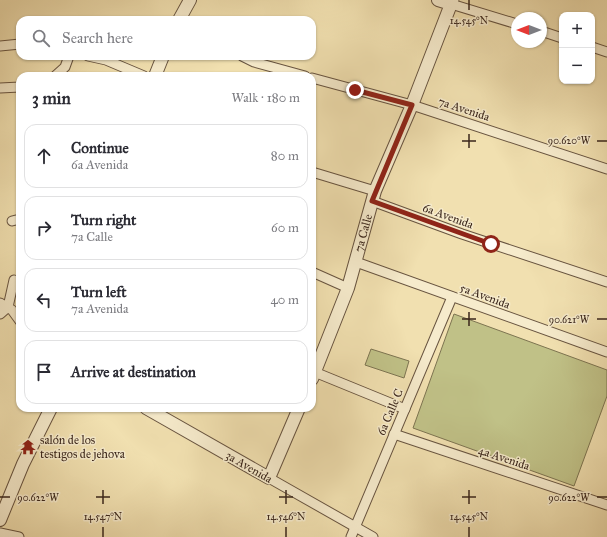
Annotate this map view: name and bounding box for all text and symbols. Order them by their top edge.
north arrow [511,12,547,48]
map controls [559,12,595,84]
button: + [559,12,595,48]
text: 14.545°N [450,15,489,27]
search box [16,16,316,60]
icon: search [30,27,52,49]
text: Search here [62,29,133,47]
button: − [559,48,595,84]
route end [346,81,364,99]
text: 3 min [32,88,71,109]
text: Walk · 180 m [231,90,300,106]
street label: 7a Avenida [437,94,492,124]
text: 90.620°W [548,135,591,147]
text: Continue [71,139,129,157]
icon: ahead [33,145,55,167]
text: 80 m [271,148,299,164]
text: 6a Avenida [71,157,128,173]
street label: 6a Avenida [421,200,476,232]
text: Turn right [71,211,136,229]
street label: 7a Calle [351,212,375,254]
icon: right [33,217,55,239]
text: 60 m [271,220,299,236]
text: 7a Calle [71,229,113,245]
route start [482,235,500,253]
street label: 5a Avenida [458,280,513,312]
text: Turn left [71,283,127,301]
icon: left [33,289,55,311]
text: 40 m [270,292,299,308]
text: 7a Avenida [71,301,129,317]
text: 90.621°W [549,314,590,326]
icon: arrive [33,361,55,383]
text: Arrive at destination [71,363,196,381]
street label: 6a Calle C [374,387,406,437]
place label: salón de los testigos de jehova [40,433,126,462]
temple icon: salón de los testigos de jehova [19,438,37,456]
street label: 4a Avenida [476,443,532,473]
street label: 3a Avenida [223,448,276,486]
text: 90.622°W [17,492,59,504]
text: 90.622°W [548,492,590,504]
text: 14.547°N [84,511,123,523]
text: 14.546°N [267,511,306,523]
text: 14.545°N [450,511,489,523]

